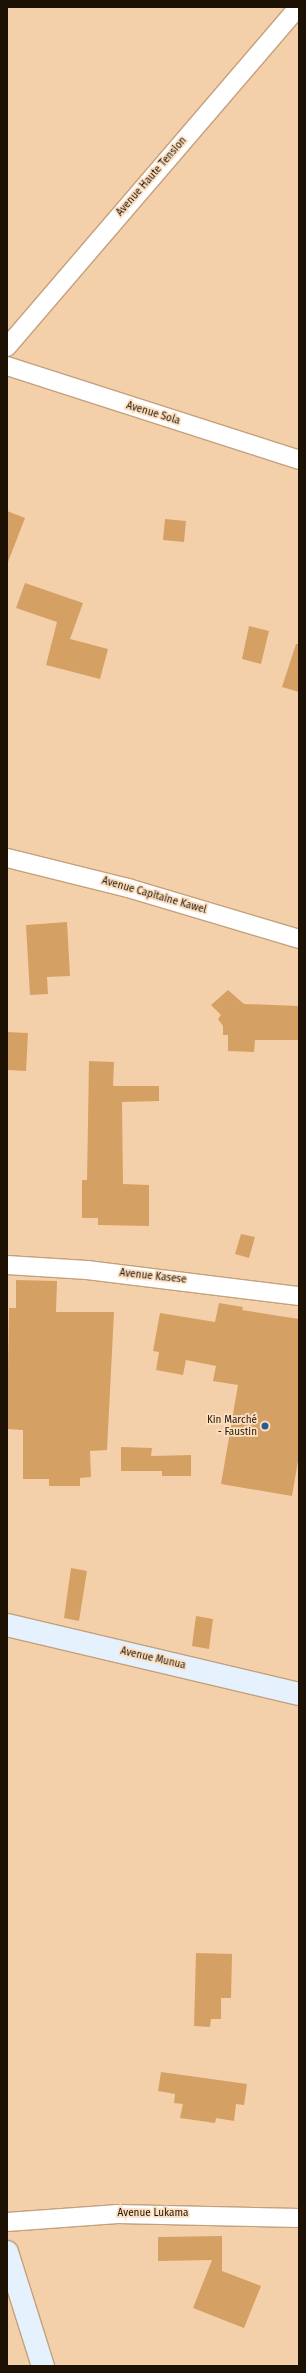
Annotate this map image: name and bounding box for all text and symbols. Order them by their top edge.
street label: Avenue Haute Tension [114,135,190,219]
street label: Avenue Sola [125,400,181,428]
street label: Avenue Capitaine Kawel [100,875,208,917]
street label: Avenue Kasese [119,1268,187,1286]
place label: Kin Marché - Faustin [207,1414,257,1438]
marker: Kin Marché - Faustin [260,1421,270,1431]
street label: Avenue Munua [119,1646,187,1672]
street label: Avenue Lukama [118,2208,188,2220]

